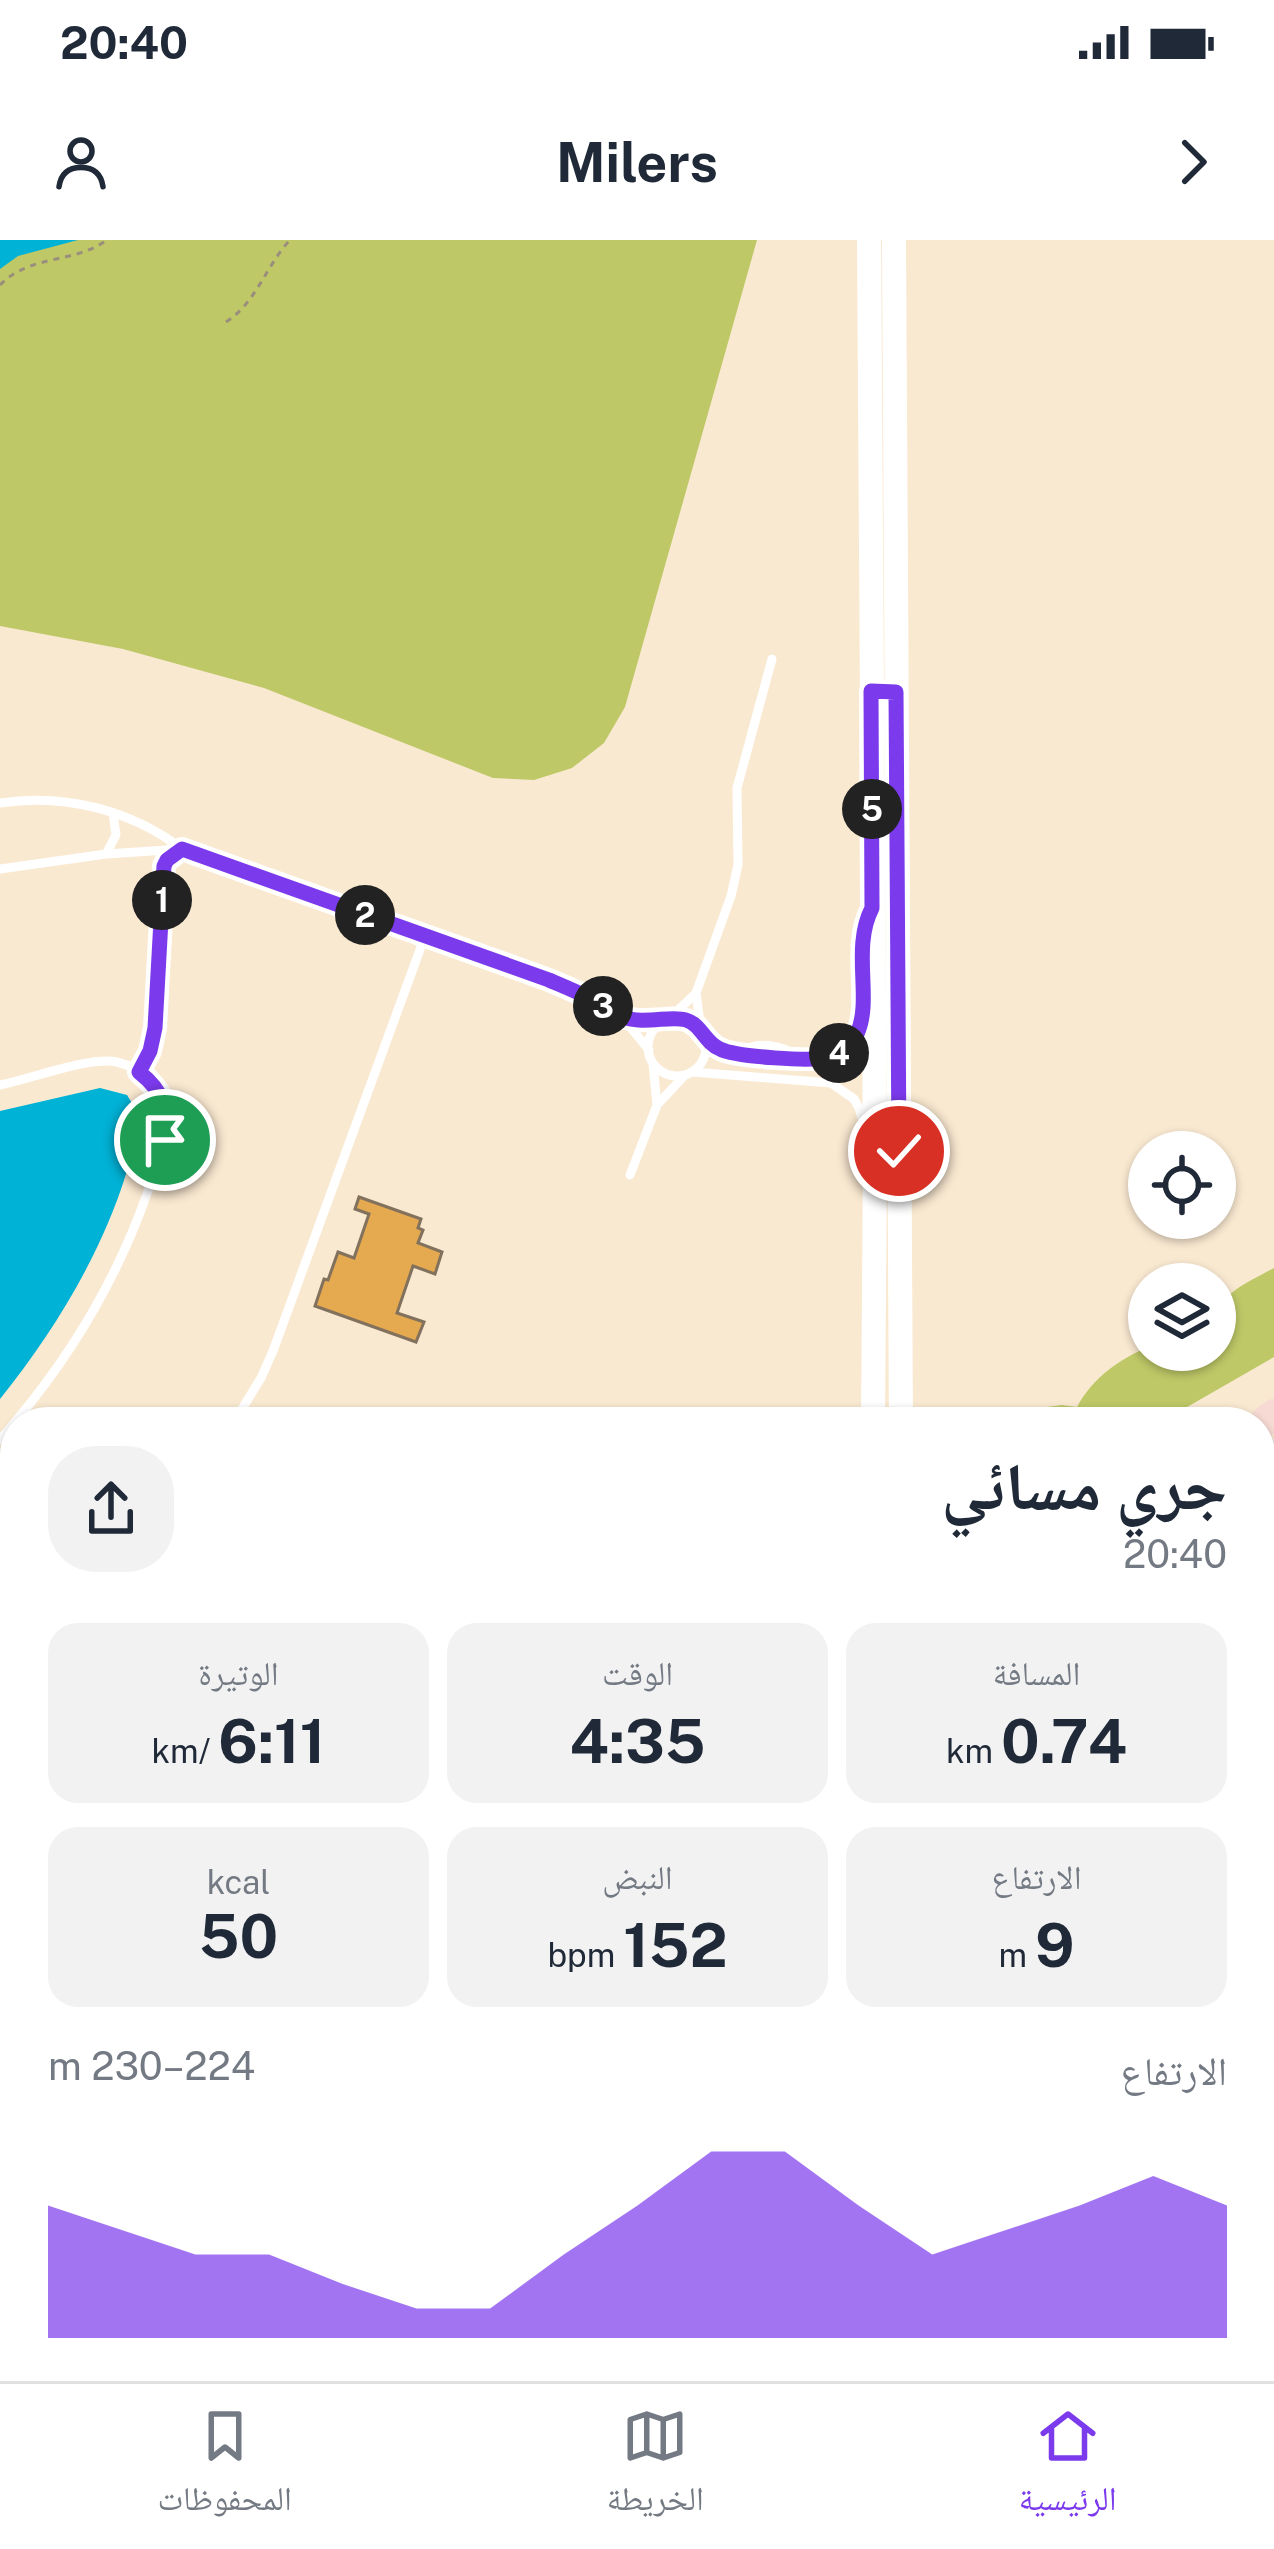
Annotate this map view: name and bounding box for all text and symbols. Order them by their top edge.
text: 20:40 [60,16,188,69]
icon: person [48,129,114,195]
icon: forward [1160,129,1226,195]
text: Milers [556,131,718,194]
pin: 5 [842,779,902,839]
text: 5 [861,790,883,828]
pin: 1 [132,870,192,930]
text: 1 [155,881,169,919]
pin: 2 [335,885,395,945]
text: 2 [355,896,375,934]
pin: 3 [573,976,633,1036]
text: 3 [592,987,614,1025]
pin: 4 [809,1023,869,1083]
text: 4 [828,1034,850,1072]
pin [114,1089,216,1191]
pin [848,1100,950,1202]
icon: arrive [132,1107,198,1173]
icon: check [866,1118,932,1184]
map controls [1128,1131,1236,1371]
button: locate [1128,1131,1236,1239]
button: layers [1128,1263,1236,1371]
button: share [48,1446,174,1572]
text: جري مسائي [941,1447,1227,1525]
text: 20:40 [1123,1531,1227,1577]
text: الوتيرة [198,1654,279,1692]
text: الوقت [602,1654,673,1692]
text: المسافة [993,1654,1080,1692]
text: 6:11 [218,1706,325,1777]
text: 4:35 [570,1706,705,1777]
text: 0.74 [1001,1706,1127,1777]
text: /km [152,1732,218,1770]
text: km [946,1732,1001,1770]
text: النبض [602,1858,673,1896]
text: الارتفاع [991,1858,1082,1896]
text: kcal [207,1863,270,1901]
text: 50 [199,1901,278,1972]
text: 152 [623,1910,728,1981]
text: 9 [1035,1910,1075,1981]
text: bpm [547,1936,623,1974]
text: m [998,1936,1035,1974]
text: 224–230 m [48,2043,255,2089]
text: الارتفاع [1121,2048,1227,2094]
tab: المحفوظات [157,2403,292,2531]
tab: الخريطة [607,2403,704,2531]
tab: الرئيسية [1019,2403,1117,2531]

